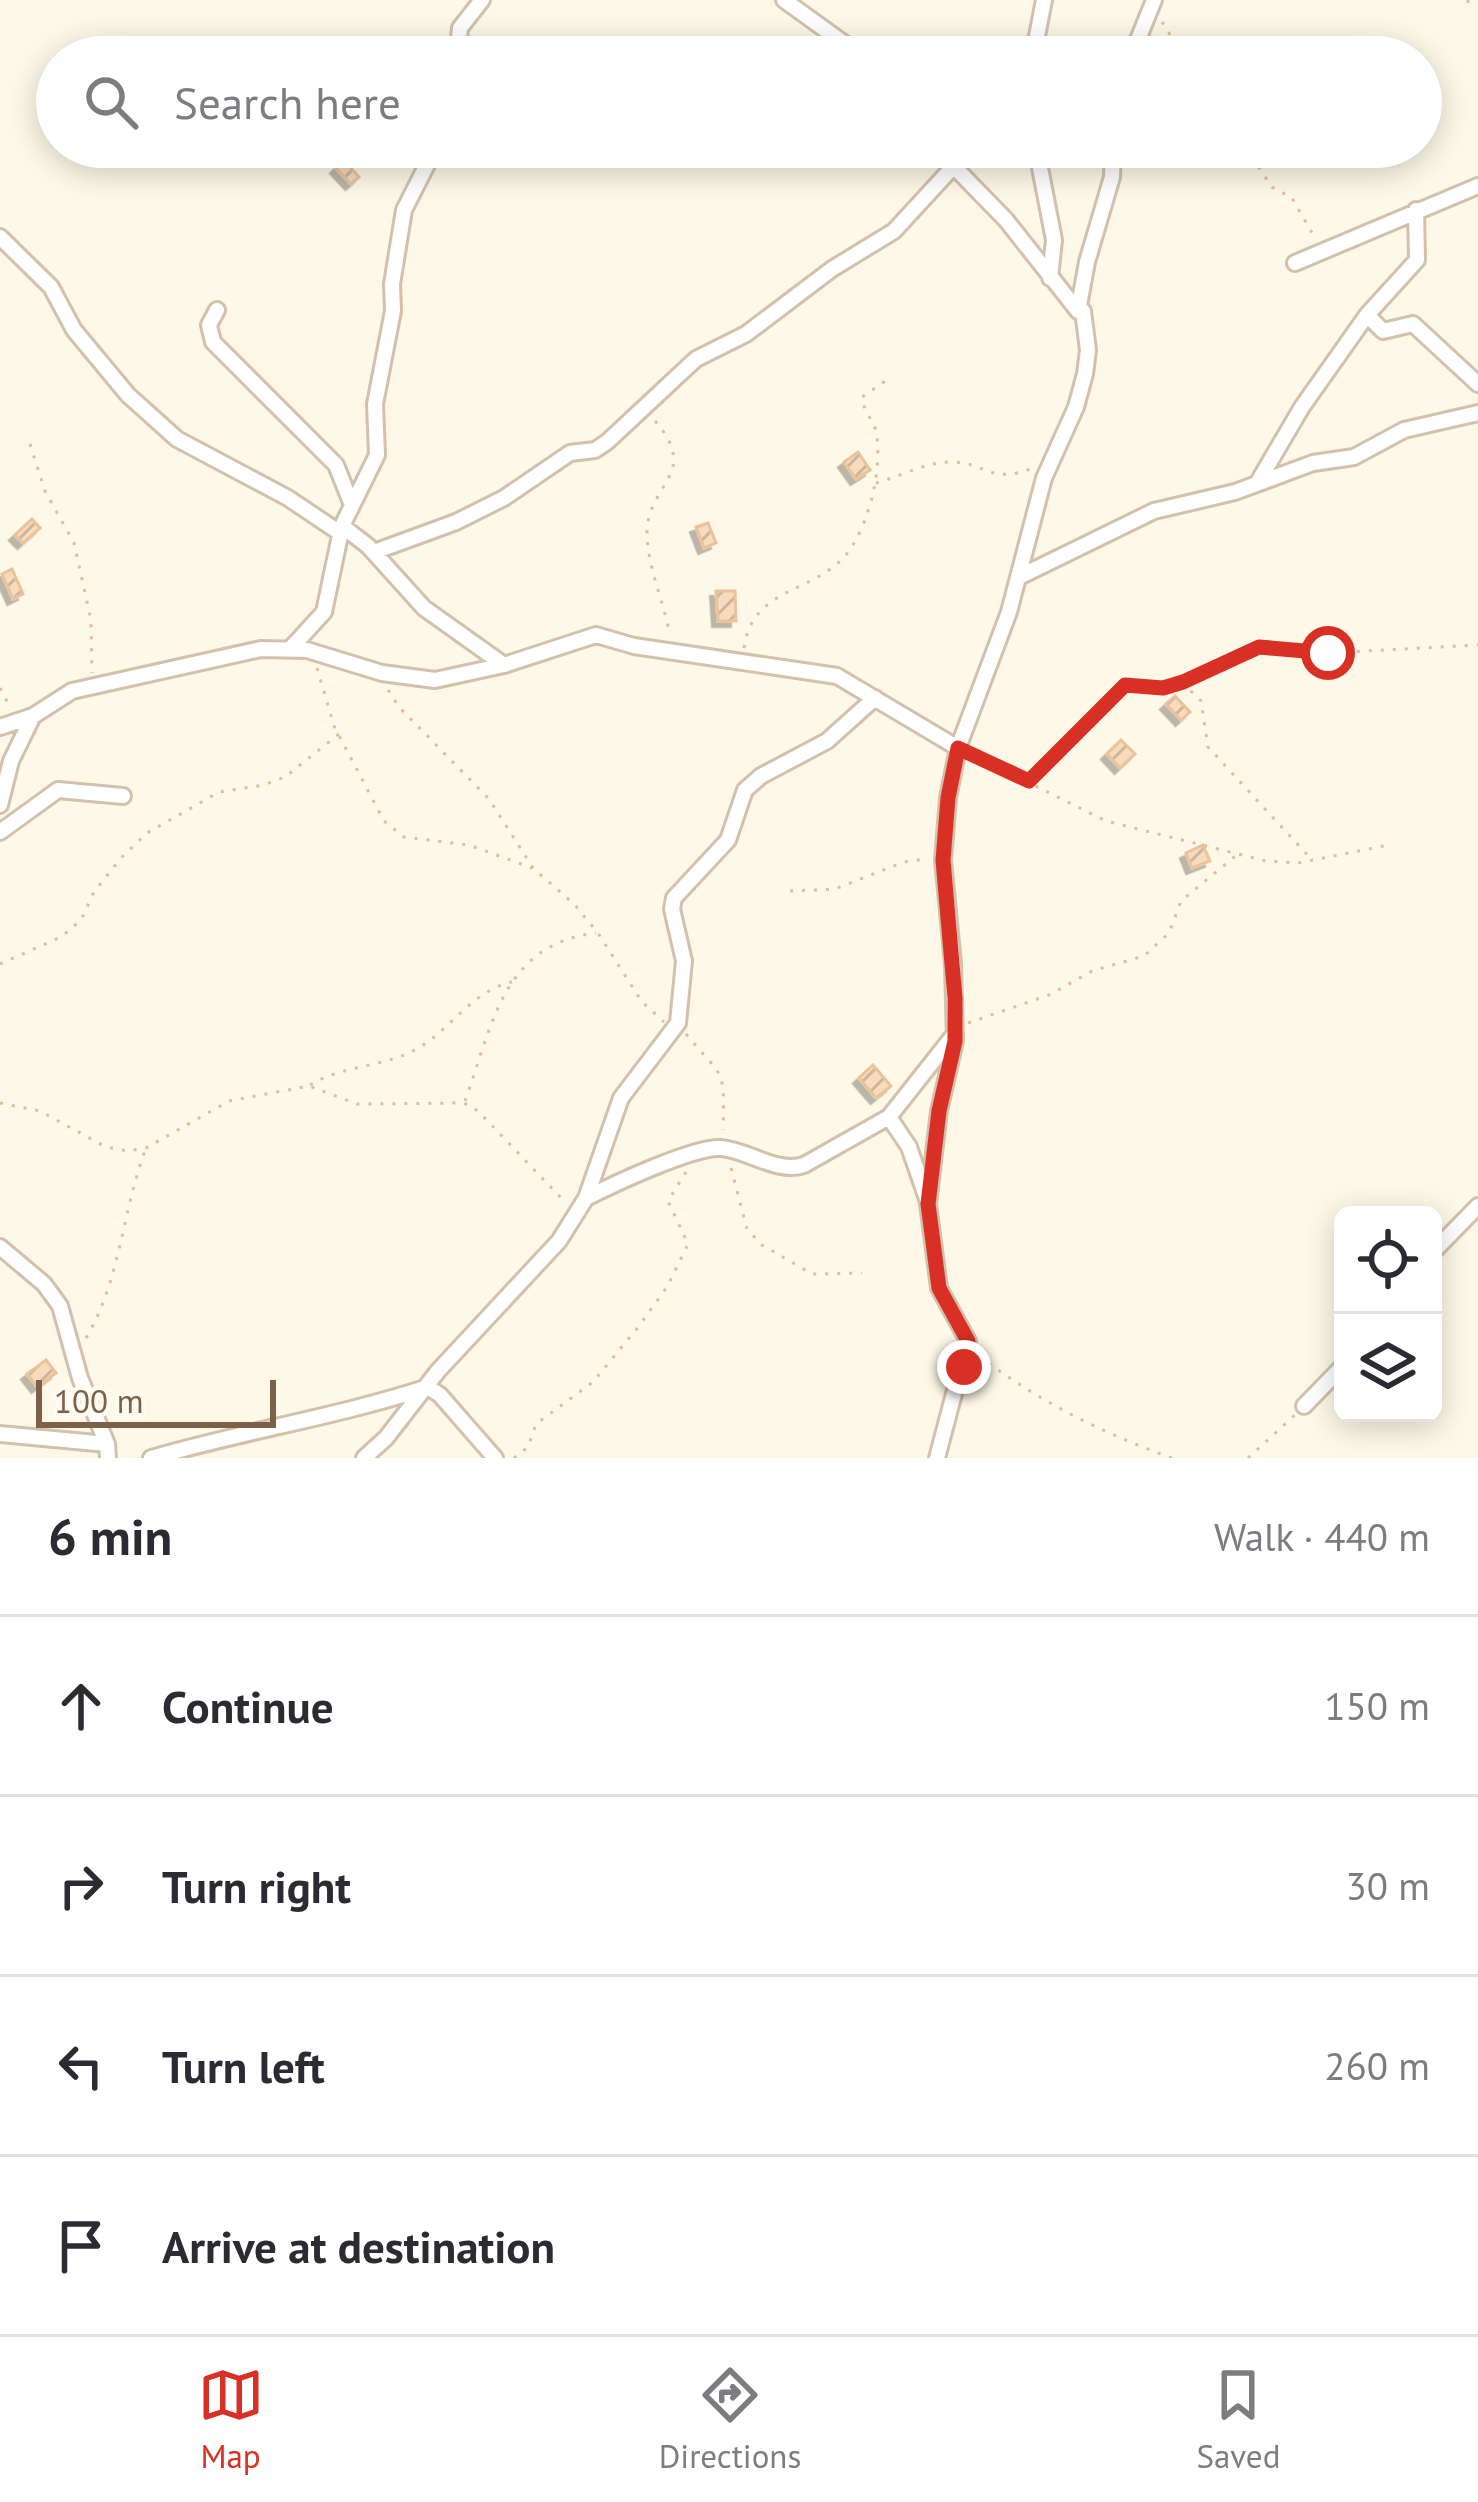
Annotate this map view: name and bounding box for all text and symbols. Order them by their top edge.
search box [36,36,1442,168]
icon: search [78,69,144,135]
text: Search here [174,73,401,131]
route start [1301,626,1355,680]
map controls [1334,1206,1442,1422]
button: locate [1334,1206,1442,1314]
button: layers [1334,1314,1442,1422]
route end [937,1340,991,1394]
scale bar [36,1374,276,1427]
text: 100 m [54,1379,144,1422]
text: 6 min [48,1503,172,1569]
text: Walk · 440 m [1214,1511,1430,1562]
icon: ahead [48,1673,114,1739]
text: Continue [162,1677,334,1735]
text: 150 m [1324,1680,1430,1731]
icon: right [48,1853,114,1919]
text: Turn right [162,1857,351,1915]
text: 30 m [1345,1860,1430,1911]
icon: left [48,2033,114,2099]
text: Turn left [162,2037,325,2095]
text: 260 m [1324,2040,1430,2091]
icon: arrive [48,2213,114,2279]
text: Arrive at destination [162,2217,555,2275]
tab: Map [198,2362,264,2477]
tab: Directions [659,2362,801,2477]
tab: Saved [1196,2362,1280,2477]

